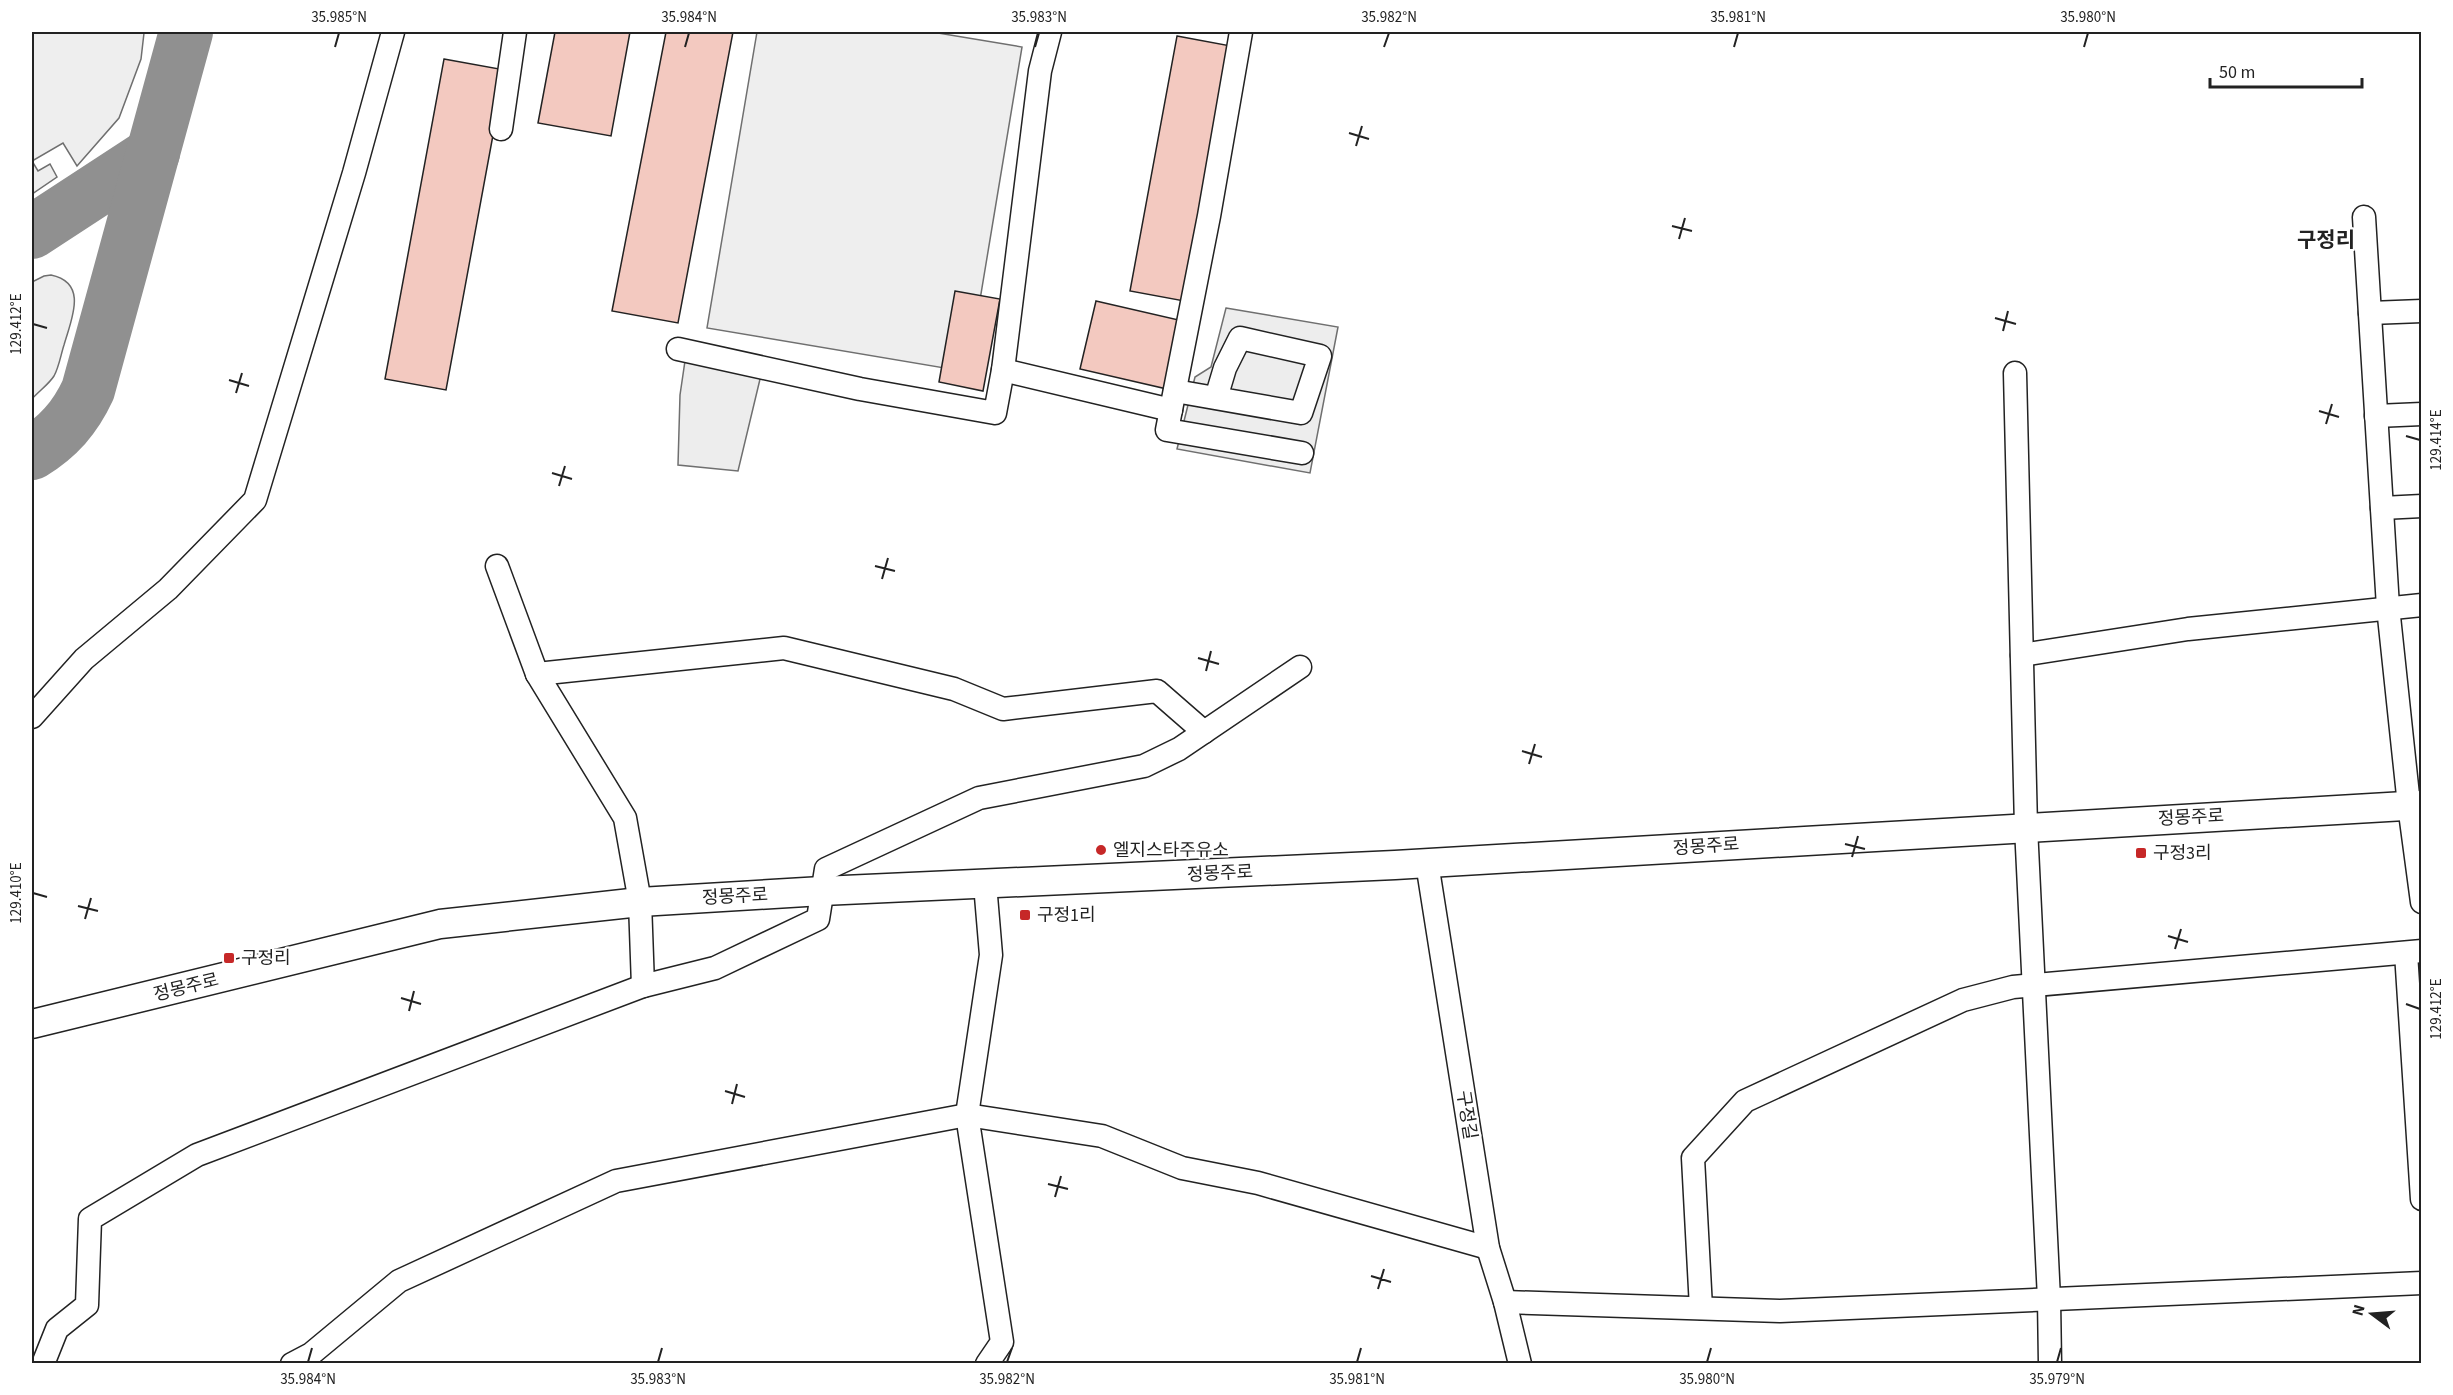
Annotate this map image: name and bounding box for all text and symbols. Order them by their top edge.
text: 35.985°N [311,7,367,28]
text: 35.984°N [661,7,717,28]
text: 35.983°N [1011,7,1067,28]
text: 35.982°N [1361,7,1417,28]
text: 35.981°N [1710,7,1766,28]
text: 35.980°N [2060,7,2116,28]
scale bar [2210,51,2362,89]
text: 50 m [2219,60,2255,85]
district label: 구정리 [2297,225,2355,255]
text: 129.412°E [6,293,27,355]
text: 129.414°E [2426,409,2447,471]
street label: 정몽주로 [2157,803,2225,832]
street label: 정몽주로 [1672,832,1740,861]
place label: 엘지스타주유소 [1113,838,1229,863]
place label: 구정3리 [2153,841,2212,866]
marker: 엘지스타주유소 [1094,843,1108,857]
marker: 구정3리 [2134,846,2148,860]
street label: 정몽주로 [1186,859,1254,888]
text: 129.410°E [6,862,27,924]
street label: 정몽주로 [701,882,769,911]
place label: 구정1리 [1037,903,1096,928]
marker: 구정1리 [1018,908,1032,922]
place label: 구정리 [241,946,291,971]
marker: 구정리 [222,951,236,965]
street label: 정몽주로 [151,967,221,1008]
text: 129.412°E [2426,978,2447,1040]
street label: 구정길 [1450,1089,1483,1142]
north arrow [2342,1284,2402,1344]
text: N [2347,1302,2371,1318]
text: 35.984°N [280,1369,336,1390]
text: 35.983°N [630,1369,686,1390]
text: 35.982°N [979,1369,1035,1390]
text: 35.981°N [1329,1369,1385,1390]
text: 35.980°N [1679,1369,1735,1390]
text: 35.979°N [2029,1369,2085,1390]

